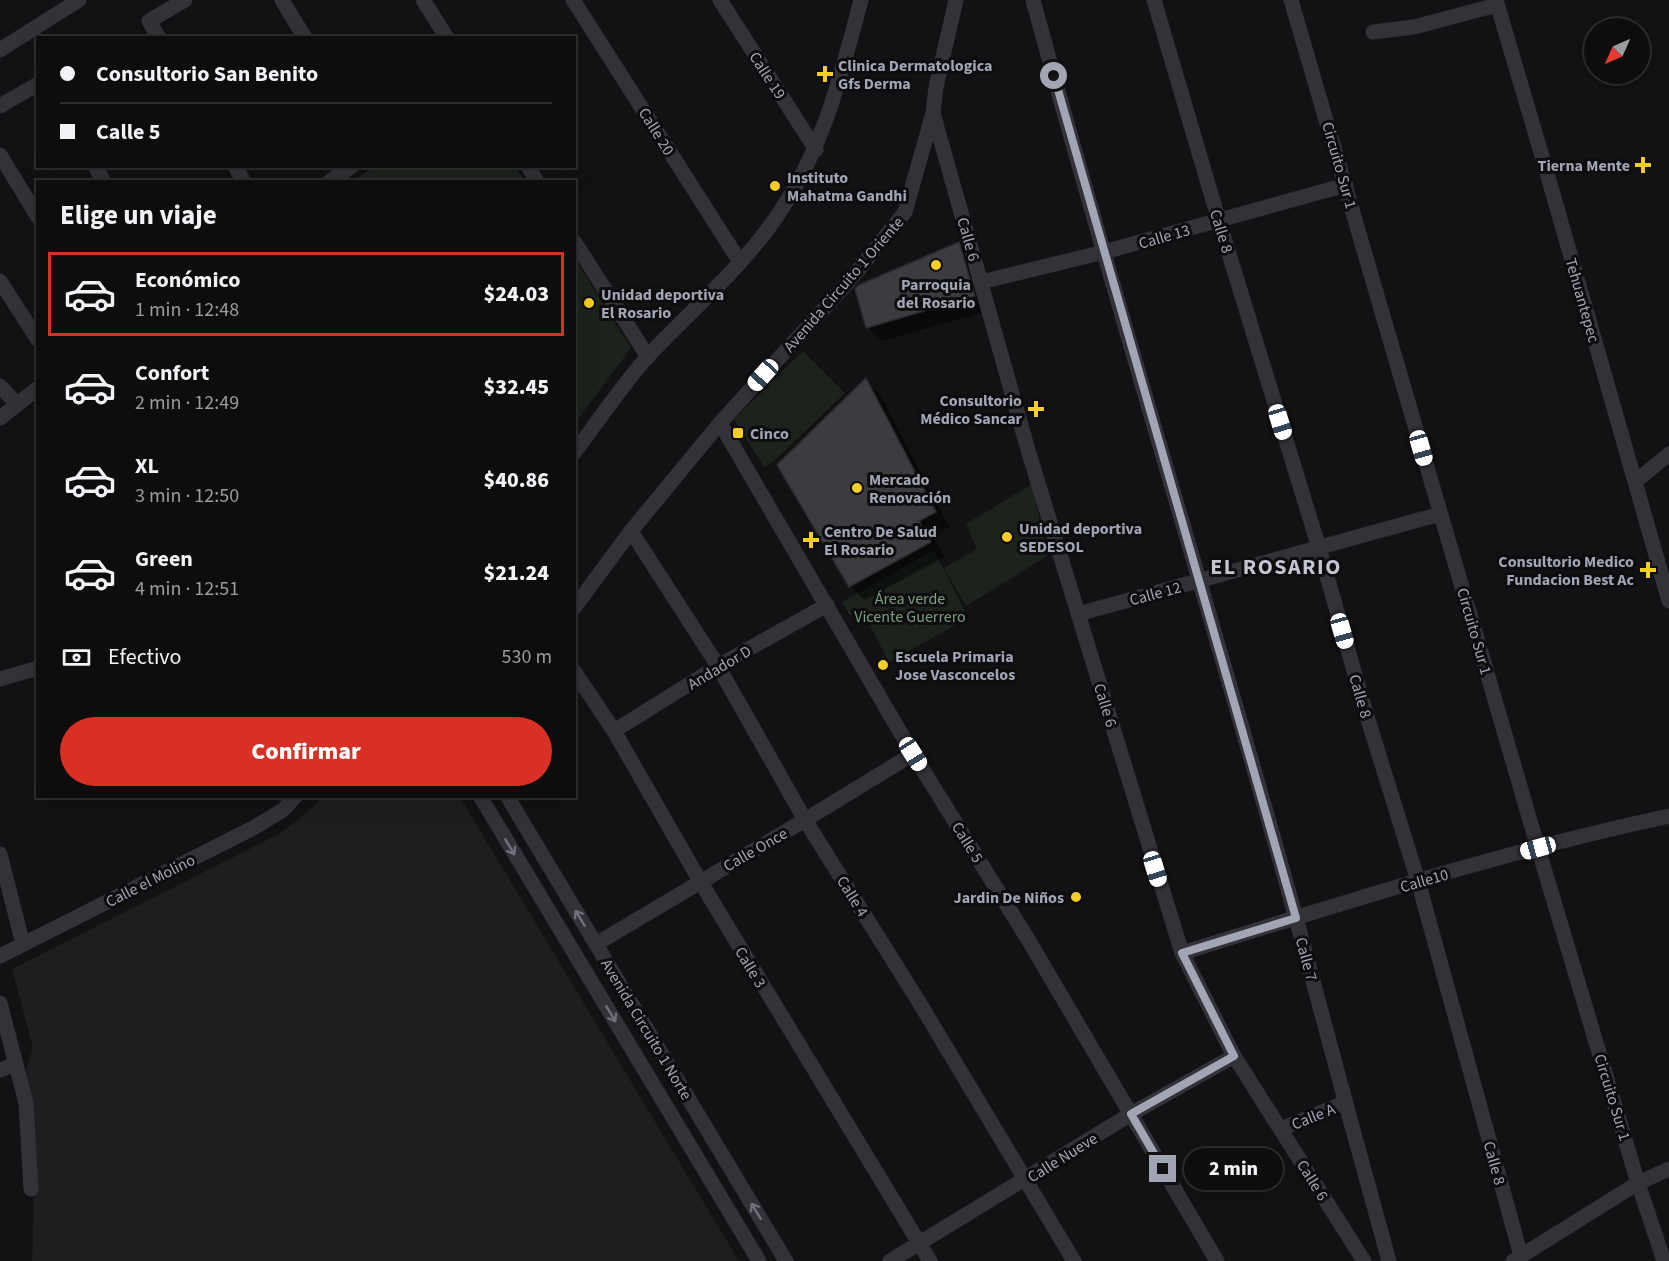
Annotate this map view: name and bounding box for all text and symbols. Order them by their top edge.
north arrow [1584,18,1650,84]
map controls [1584,18,1650,84]
street label: Calle 19 [744,48,791,104]
place label: Clinica Dermatologica Gfs Derma [838,55,992,95]
text: Consultorio San Benito [96,58,318,90]
route start [1040,62,1067,89]
marker: Clinica Dermatologica Gfs Derma [816,65,834,83]
street label: Calle 20 [633,103,679,160]
text: Calle 5 [96,116,160,148]
street label: Circuito Sur 1 [1316,119,1362,211]
place label: Tierna Mente [1537,155,1630,177]
marker: Tierna Mente [1634,156,1652,174]
place label: Instituto Mahatma Gandhi [787,167,907,207]
marker: Instituto Mahatma Gandhi [768,179,782,193]
text: Elige un viaje [60,196,217,235]
street label: Calle 8 [1204,207,1238,256]
street label: Avenida Circuito 1 Oriente [779,212,909,357]
street label: Calle 6 [951,215,985,264]
street label: Calle 13 [1136,219,1193,255]
street label: Tehuantepec [1559,255,1605,345]
marker: Parroquia del Rosario [929,258,943,272]
text: Económico [135,264,240,296]
icon: car [63,267,117,321]
place label: Parroquia del Rosario [897,274,976,314]
text: $24.03 [483,278,549,310]
place label: Unidad deportiva El Rosario [601,284,724,324]
text: 1 min · 12:48 [135,296,239,324]
marker: Unidad deportiva El Rosario [582,296,596,310]
car [744,356,782,394]
text: Confort [135,357,209,389]
icon: car [63,360,117,414]
text: $32.45 [483,371,549,403]
text: 2 min · 12:49 [135,389,239,417]
place label: Consultorio Médico Sancar [920,390,1023,430]
marker: Consultorio Médico Sancar [1027,400,1045,418]
car [1266,402,1294,442]
place label: Cinco [750,423,789,445]
marker: Cinco [731,426,745,440]
car [1407,428,1435,468]
text: XL [135,450,159,482]
icon: car [63,453,117,507]
text: $40.86 [483,464,549,496]
place label: Mercado Renovación [869,469,951,509]
marker: Mercado Renovación [850,481,864,495]
text: 3 min · 12:50 [135,482,239,510]
place label: Unidad deportiva SEDESOL [1019,518,1142,558]
place label: Centro De Salud El Rosario [824,521,937,561]
marker: Unidad deportiva SEDESOL [1000,530,1014,544]
marker: Centro De Salud El Rosario [802,531,820,549]
text: Green [135,543,193,575]
icon: car [63,546,117,600]
district label: EL ROSARIO [1210,551,1342,583]
place label: Consultorio Medico Fundacion Best Ac [1498,551,1635,591]
text: $21.24 [483,557,549,589]
marker: Consultorio Medico Fundacion Best Ac [1639,561,1657,579]
text: 4 min · 12:51 [135,575,239,603]
street label: Calle 12 [1127,577,1183,611]
street label: Circuito Sur 1 [1451,585,1497,677]
park label: Área verde Vicente Guerrero [854,588,966,628]
car [1328,611,1356,651]
street label: Andador D [684,640,756,695]
icon: cash [60,641,93,674]
text: Efectivo [108,641,182,673]
text: 530 m [502,643,552,671]
place label: Escuela Primaria Jose Vasconcelos [895,646,1015,686]
marker: Escuela Primaria Jose Vasconcelos [876,658,890,672]
street label: Calle 8 [1343,672,1377,721]
street label: Calle 6 [1088,681,1122,730]
button: Confirmar [60,717,552,786]
car [896,734,930,774]
street label: Calle 5 [946,818,988,867]
street label: Calle Once [719,823,792,877]
car [1518,835,1558,861]
one-way arrow [505,838,517,855]
street label: Calle el Molino [102,849,199,913]
car [1141,849,1169,889]
street label: Calle10 [1398,864,1451,898]
street label: Calle 4 [831,872,873,921]
place label: Jardin De Niños [954,887,1064,909]
marker: Jardin De Niños [1069,890,1083,904]
one-way arrow [573,910,585,927]
street label: Calle 7 [1290,935,1322,984]
street label: Calle 3 [729,943,771,992]
street label: Avenida Circuito 1 Norte [595,955,697,1104]
one-way arrow [605,1005,617,1022]
street label: Circuito Sur 1 [1588,1051,1636,1143]
street label: Calle A [1288,1098,1339,1136]
street label: Calle Nueve [1023,1128,1102,1188]
street label: Calle 8 [1478,1139,1510,1188]
callout: 2 min [1184,1148,1283,1190]
route end [1149,1155,1176,1182]
text: 2 min [1209,1155,1258,1183]
street label: Calle 6 [1291,1156,1333,1205]
one-way arrow [750,1203,762,1220]

